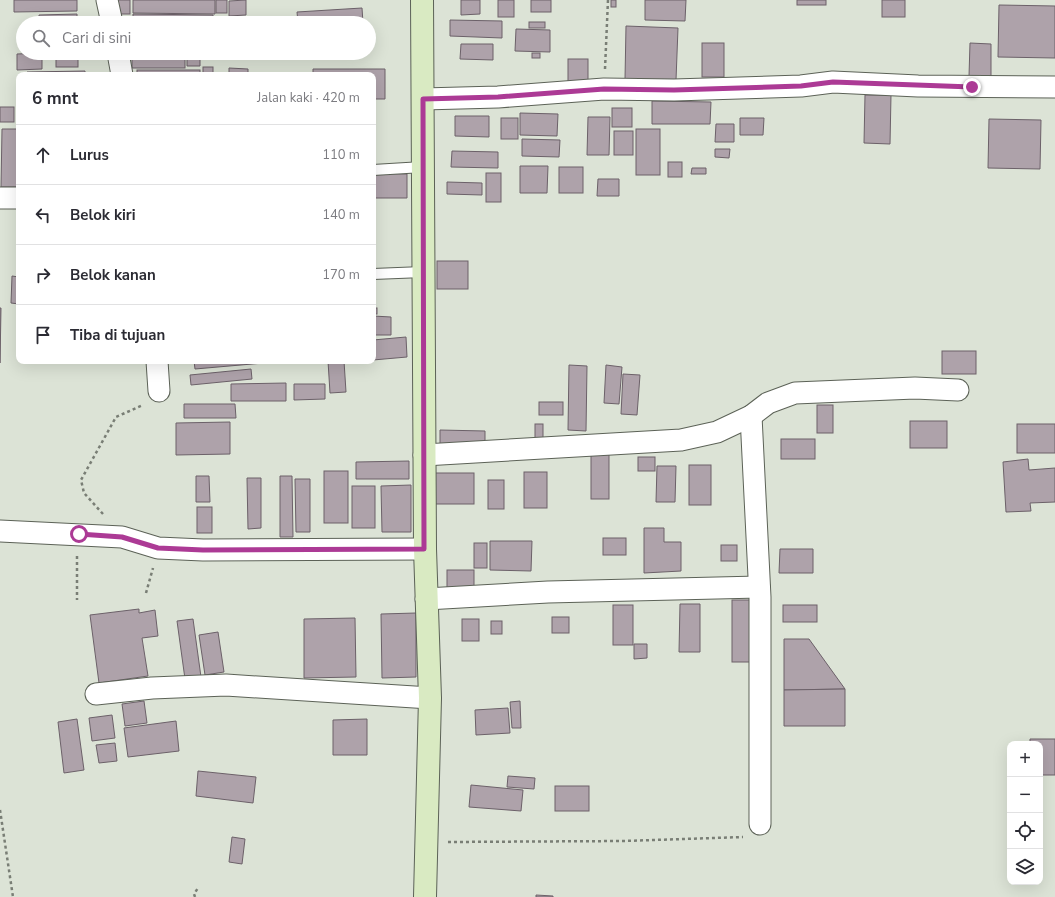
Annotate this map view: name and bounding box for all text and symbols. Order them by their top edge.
search box [16,16,376,60]
icon: search [30,27,52,49]
text: Cari di sini [62,28,131,48]
route end [963,78,981,96]
text: 6 mnt [32,87,78,110]
text: Jalan kaki · 420 m [257,89,360,107]
icon: ahead [32,144,54,166]
text: Lurus [70,145,109,165]
text: 110 m [322,146,360,164]
icon: left [32,204,54,226]
text: Belok kiri [70,205,135,225]
text: 140 m [322,206,360,224]
icon: right [32,264,54,286]
text: Belok kanan [70,265,156,285]
text: 170 m [322,266,360,284]
icon: arrive [32,324,54,346]
text: Tiba di tujuan [70,325,165,345]
route start [70,525,88,543]
map controls [1007,741,1043,885]
button: + [1007,741,1043,777]
button: − [1007,777,1043,813]
button: locate [1007,813,1043,849]
button: layers [1007,849,1043,885]

